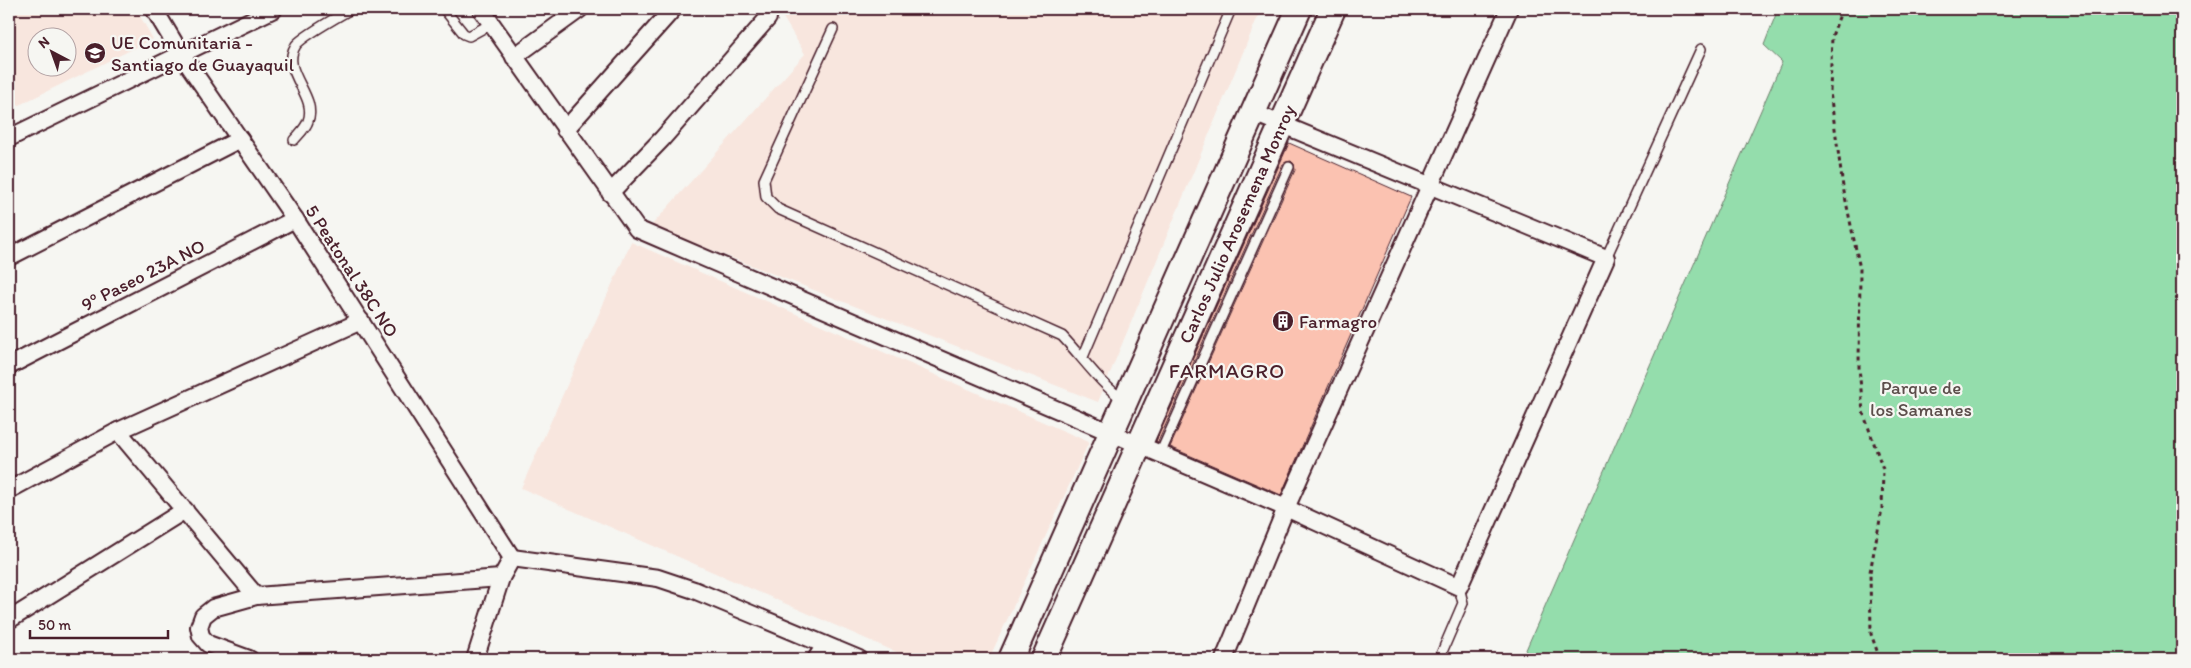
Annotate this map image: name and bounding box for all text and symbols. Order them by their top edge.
north arrow [28,28,78,78]
place label: UE Comunitaria - Santiago de Guayaquil [111,31,295,76]
text: N [35,33,53,52]
school or university icon: UE Comunitaria - Santiago de Guayaquil [83,41,107,65]
street label: Carlos Julio Arosemena Monroy [1174,101,1300,347]
street label: 5 Peatonal 38C NO [301,200,403,342]
street label: 9º Paseo 23A NO [77,234,209,316]
building icon: Farmagro [1271,309,1295,333]
place label: Farmagro [1299,310,1377,333]
district label: FARMAGRO [1169,358,1285,383]
park label: Parque de los Samanes [1870,376,1972,421]
scale bar [30,608,168,640]
text: 50 m [38,616,71,634]

